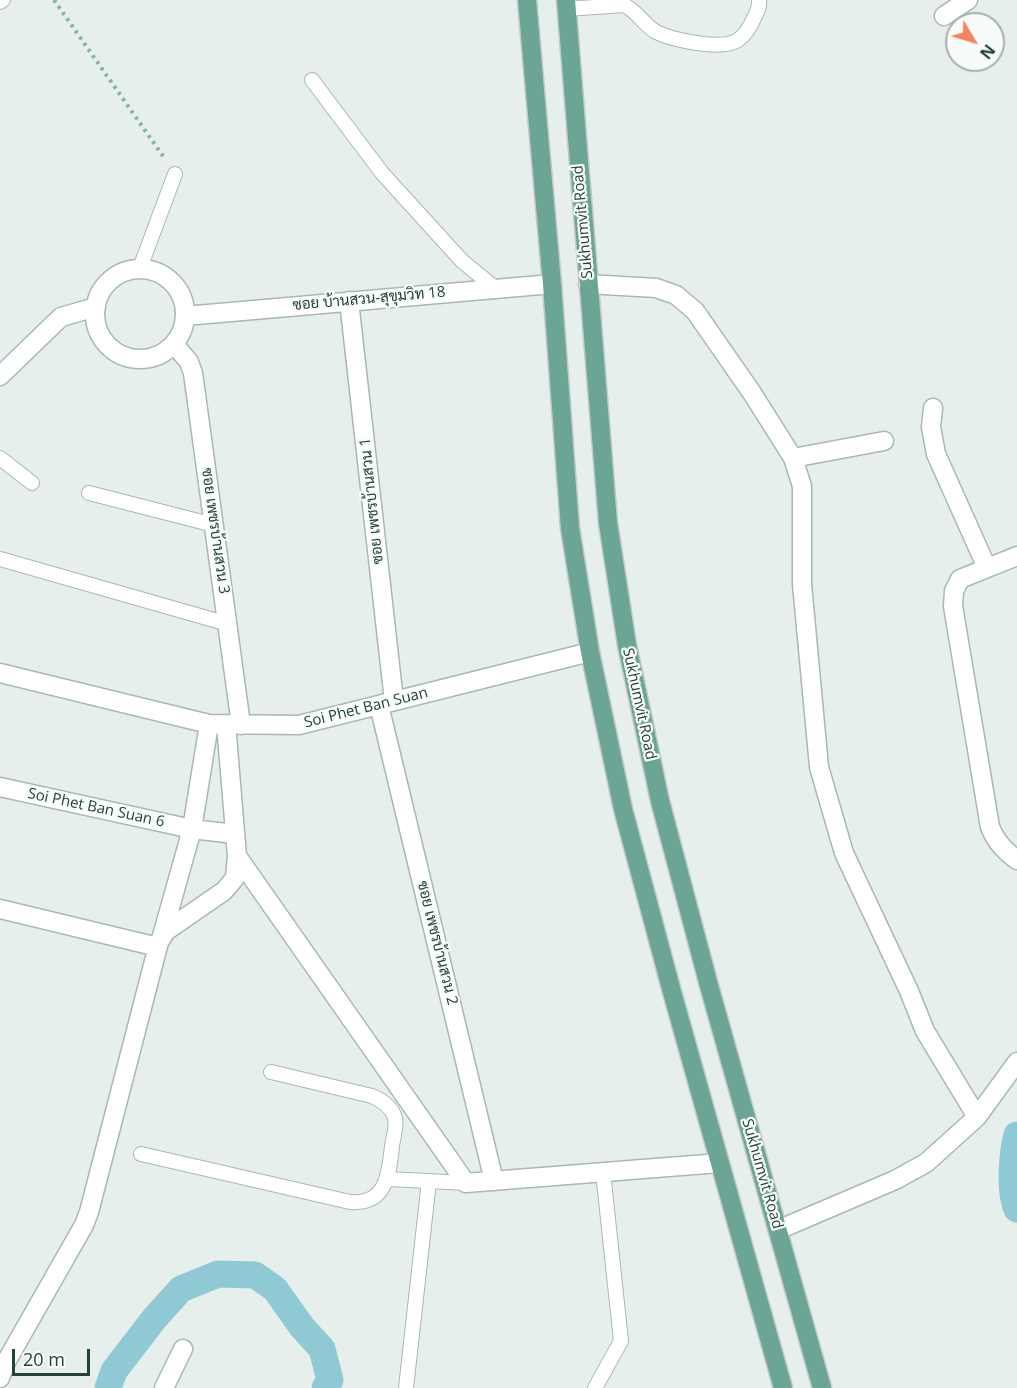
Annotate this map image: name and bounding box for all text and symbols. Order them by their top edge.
north arrow [945,12,1005,72]
text: N [975,40,1000,64]
street label: Sukhumvit Road [569,164,597,280]
street label: ซอย บ้านสวน-สุขุมวิท 18 [292,283,446,315]
street label: ซอย เพชรบ้านสวน 1 [356,437,388,565]
street label: ซอย เพชรบ้านสวน 3 [197,467,233,595]
street label: Sukhumvit Road [618,646,660,762]
street label: Soi Phet Ban Suan [302,684,430,732]
street label: Soi Phet Ban Suan 6 [26,785,166,831]
street label: ซอย เพชรบ้านสวน 2 [413,879,461,1007]
street label: Sukhumvit Road [738,1117,786,1231]
scale bar [15,1337,93,1375]
text: 20 m [23,1347,65,1371]

